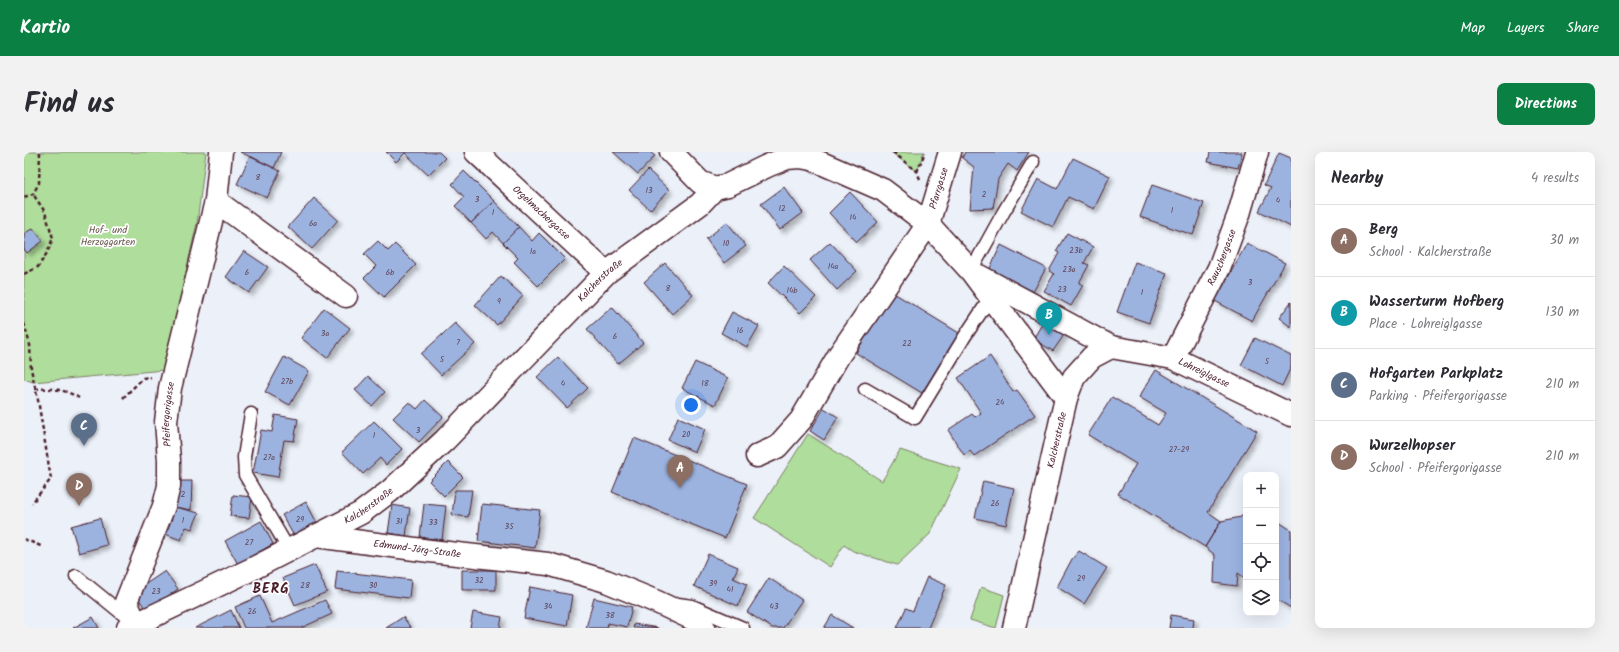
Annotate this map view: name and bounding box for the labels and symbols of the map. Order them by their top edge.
street label: Pfarrgasse [925,165,953,211]
house number: 8 [256,171,261,184]
street label: Orgelmachergasse [509,182,574,244]
house number: 13 [645,184,653,197]
house number: 2 [982,188,987,201]
house number: 3 [475,193,480,206]
house number: 4 [1276,194,1281,207]
house number: 12 [778,202,786,215]
house number: 1 [1171,204,1174,217]
house number: 1 [492,206,495,219]
house number: 14 [850,211,857,224]
house number: 6a [309,217,317,230]
park label: Hof- und Herzoggarten [81,222,135,250]
street label: Rauschergasse [1203,226,1241,289]
house number: 10 [723,237,729,250]
house number: 23b [1069,244,1084,257]
house number: 1a [530,245,536,258]
street label: Kalcherstraße [574,255,627,306]
house number: 14a [828,260,839,273]
house number: 23a [1063,263,1076,276]
house number: 6 [245,266,249,279]
house number: 6b [386,266,395,279]
house number: 3 [1248,276,1253,289]
house number: 8 [666,282,671,295]
house number: 23 [1057,283,1067,296]
house number: 14b [786,284,798,297]
house number: 1 [1141,286,1144,299]
house number: 9 [497,295,501,308]
pin: B [1036,302,1062,335]
house number: 16 [737,324,743,337]
house number: 3a [321,327,329,340]
house number: 6 [613,330,617,343]
house number: 7 [456,336,460,349]
house number: 22 [902,337,912,350]
house number: 5 [440,353,445,366]
street label: Lohreiglgasse [1175,354,1233,392]
house number: 5 [1265,355,1270,368]
house number: 27b [281,375,294,388]
house number: 4 [561,377,566,390]
house number: 18 [701,377,709,390]
street label: Pfeifergorigasse [158,380,179,447]
your location [681,395,701,415]
house number: 24 [995,396,1005,409]
street label: Kalcherstraße [1043,410,1071,470]
pin: C [71,413,97,446]
house number: 3 [416,424,421,437]
house number: 20 [682,428,690,441]
house number: 1 [373,429,376,442]
house number: 27-29 [1169,443,1189,456]
house number: 27a [263,451,275,464]
pin: A [667,455,693,488]
pin: D [66,473,92,506]
street label: Kalcherstraße [341,483,398,529]
house number: 2 [181,488,186,501]
house number: 26 [990,497,1000,510]
house number: 29 [296,513,304,526]
house number: 1 [182,514,185,527]
house number: 31 [395,515,403,528]
house number: 33 [428,516,438,529]
house number: 35 [505,520,514,533]
house number: 27 [245,536,253,549]
street label: Edmund-Jörg-Straße [372,536,462,562]
house number: 29 [1077,572,1085,585]
house number: 32 [474,574,484,587]
house number: 39 [709,577,717,590]
district label: BERG [252,578,290,600]
house number: 28 [300,579,310,592]
house number: 30 [369,579,377,592]
house number: 41 [727,583,734,596]
house number: 23 [151,585,161,598]
house number: 34 [544,600,553,613]
house number: 43 [770,600,779,613]
house number: 26 [247,605,257,618]
house number: 38 [605,609,615,622]

